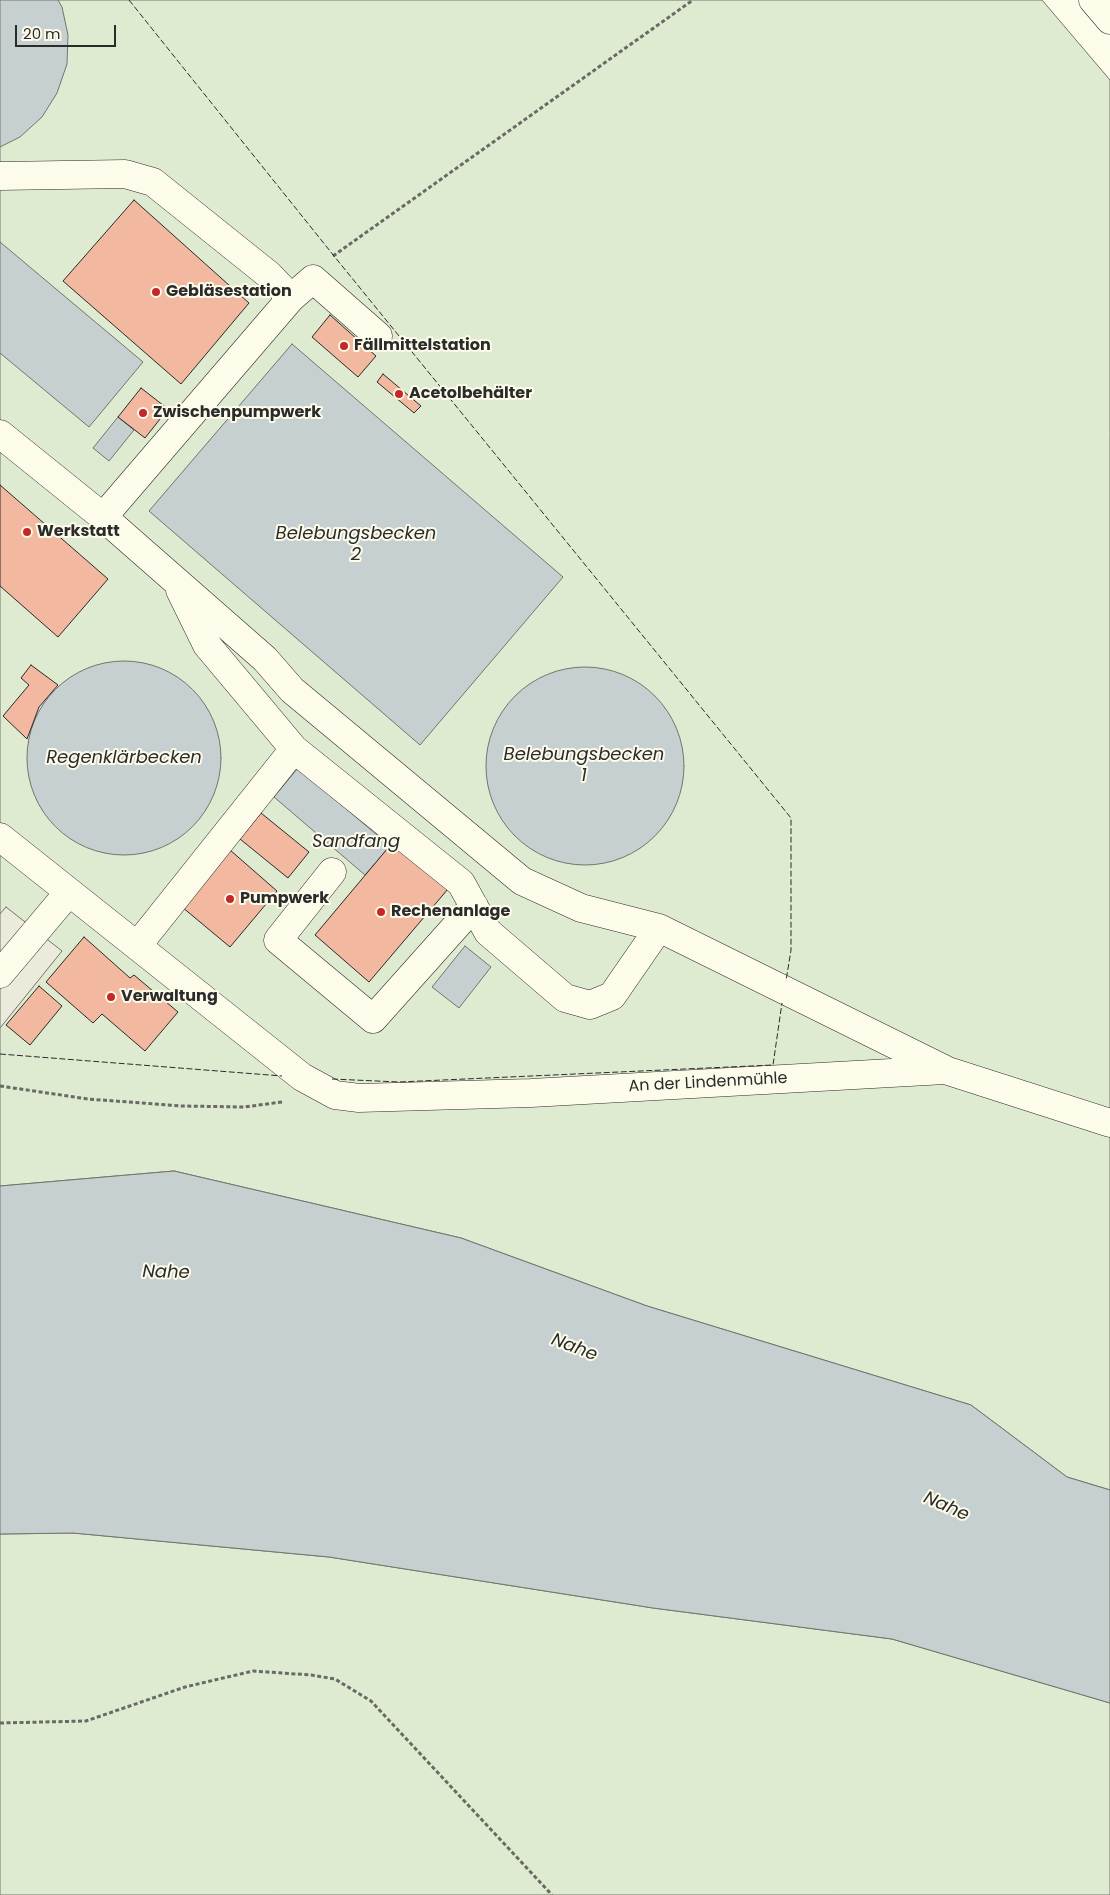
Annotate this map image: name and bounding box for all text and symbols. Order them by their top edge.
scale bar [18,15,119,47]
text: 20 m [23,23,61,44]
place label: Gebläsestation [166,282,292,302]
marker: Gebläsestation [150,286,162,298]
place label: Fällmittelstation [354,336,491,356]
marker: Fällmittelstation [338,340,350,352]
place label: Acetolbehälter [409,384,532,404]
marker: Acetolbehälter [393,388,405,400]
place label: Zwischenpumpwerk [153,403,321,423]
marker: Zwischenpumpwerk [137,407,149,419]
place label: Werkstatt [37,522,120,542]
water label: Belebungsbecken 2 [276,523,436,566]
marker: Werkstatt [21,526,33,538]
water label: Belebungsbecken 1 [504,744,664,786]
water label: Regenklärbecken [46,747,202,769]
water label: Sandfang [312,831,400,853]
place label: Pumpwerk [240,889,329,909]
marker: Pumpwerk [224,893,236,905]
place label: Rechenanlage [391,902,510,922]
marker: Rechenanlage [375,906,387,918]
place label: Verwaltung [121,987,218,1007]
marker: Verwaltung [105,991,117,1003]
street label: An der Lindenmühle [628,1069,788,1097]
water label: Nahe [142,1262,190,1284]
water label: Nahe [548,1329,600,1367]
water label: Nahe [920,1487,972,1527]

